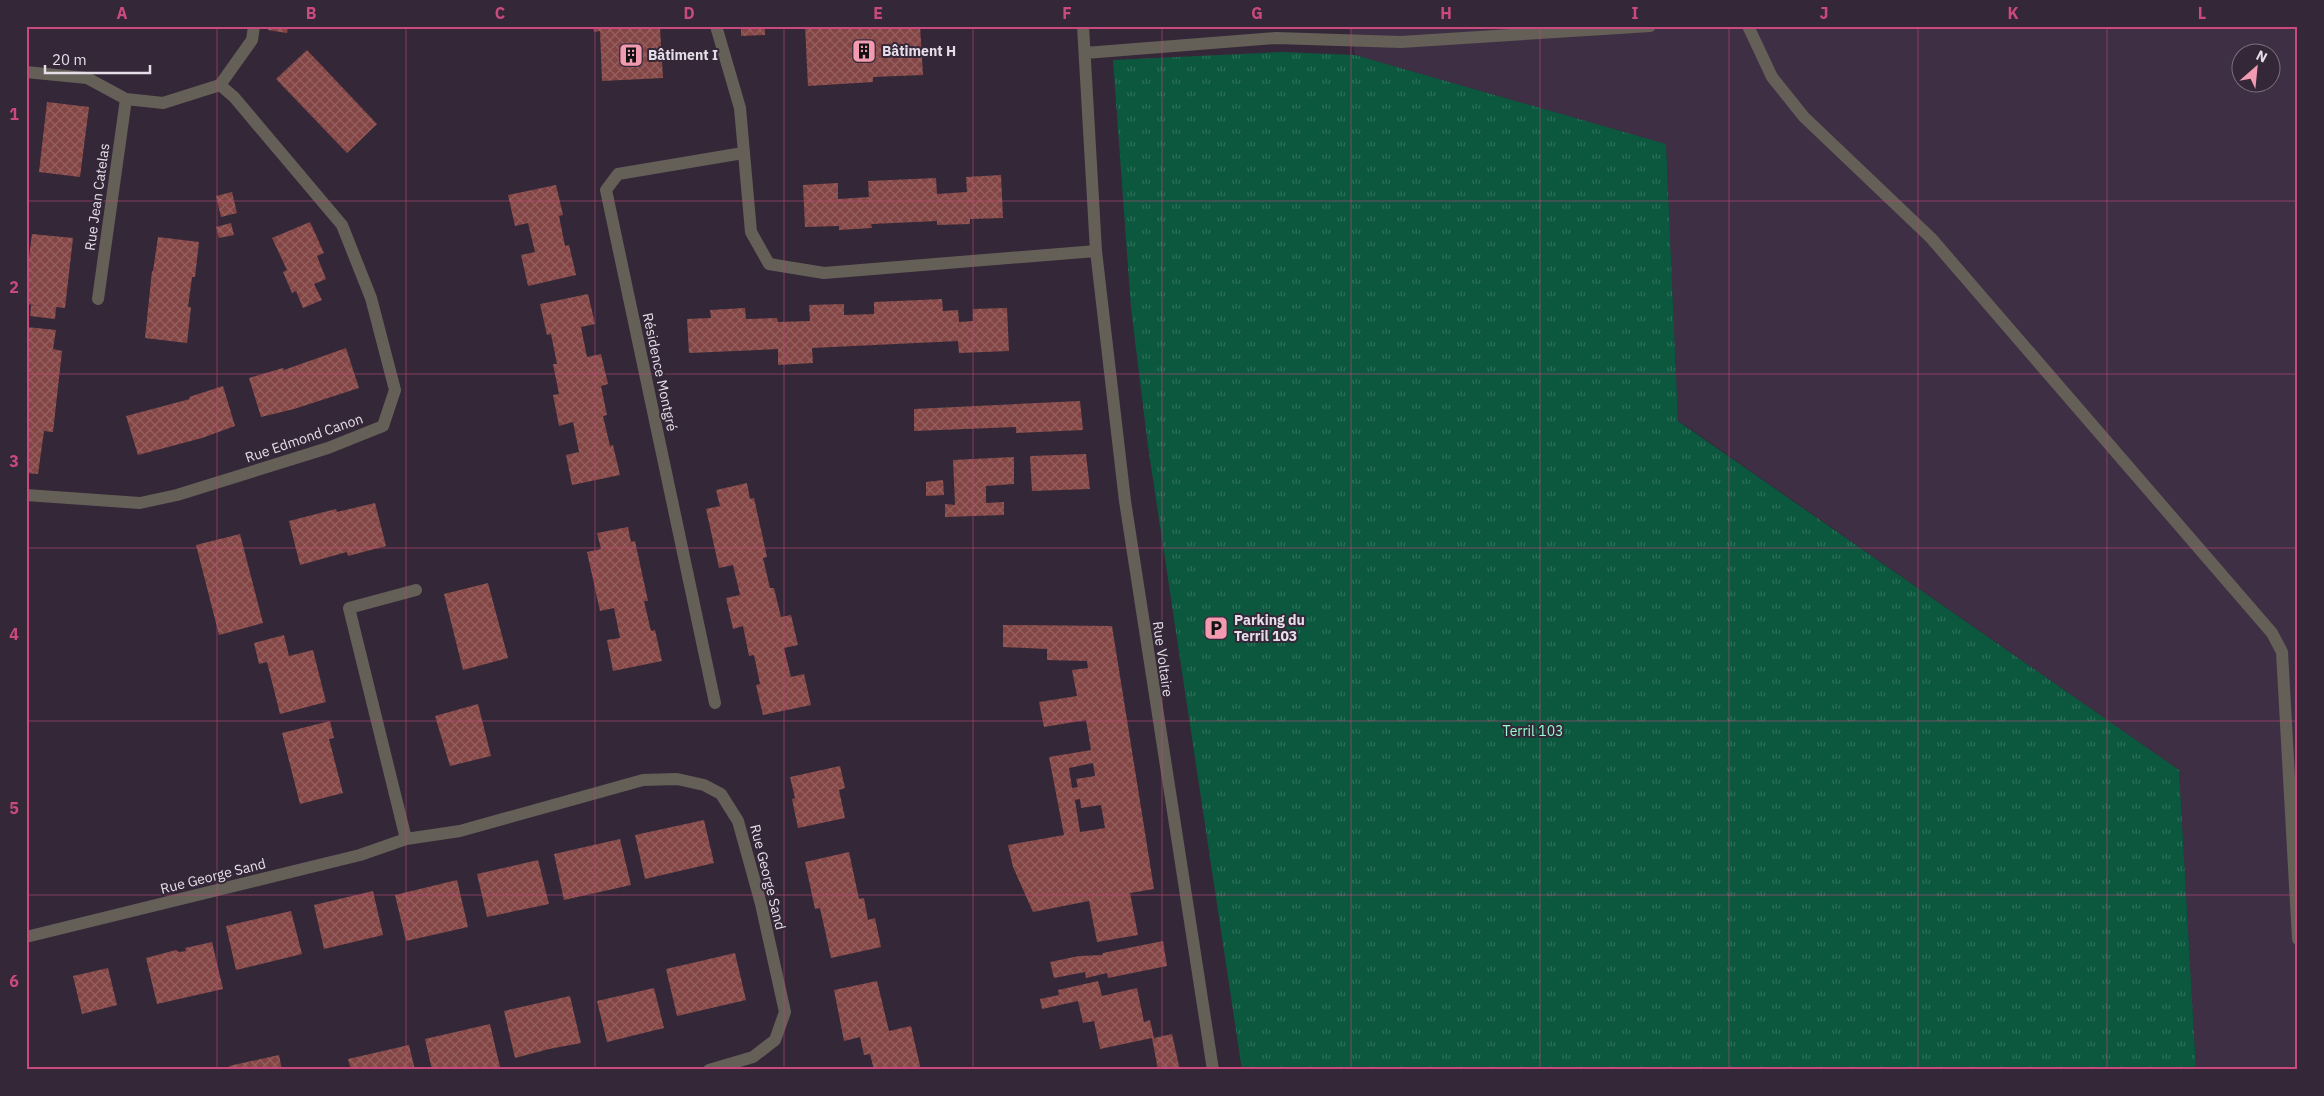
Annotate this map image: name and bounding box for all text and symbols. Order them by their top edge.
text: A [117,3,128,23]
text: B [306,3,317,23]
text: C [495,3,505,23]
text: D [683,3,695,23]
text: E [873,3,883,23]
text: F [1062,3,1072,23]
text: G [1251,3,1263,23]
text: H [1440,3,1452,23]
text: I [1632,3,1639,23]
text: J [1820,3,1828,23]
text: K [2007,3,2019,23]
text: L [2198,3,2206,23]
building icon: Bâtiment H [851,38,877,64]
scale bar [45,42,150,74]
building icon: Bâtiment I [618,42,644,68]
place label: Bâtiment H [882,42,956,60]
north arrow [2232,42,2282,92]
place label: Bâtiment I [648,46,718,64]
text: N [2253,46,2271,67]
text: 20 m [52,50,87,69]
text: 1 [9,104,19,124]
street label: Rue Jean Catelas [81,142,113,252]
text: 2 [9,277,19,297]
street label: Résidence Montgré [639,311,681,433]
street label: Rue Edmond Canon [243,409,365,467]
text: 3 [9,451,19,471]
place label: Parking du Terril 103 [1234,611,1305,645]
parking icon: Parking du Terril 103 [1203,615,1229,641]
street label: Rue Voltaire [1149,620,1177,698]
text: 4 [9,624,19,644]
park label: Terril 103 [1503,722,1563,740]
text: 5 [9,798,19,818]
street label: Rue George Sand [746,822,790,932]
street label: Rue George Sand [158,854,268,898]
text: 6 [9,971,19,991]

